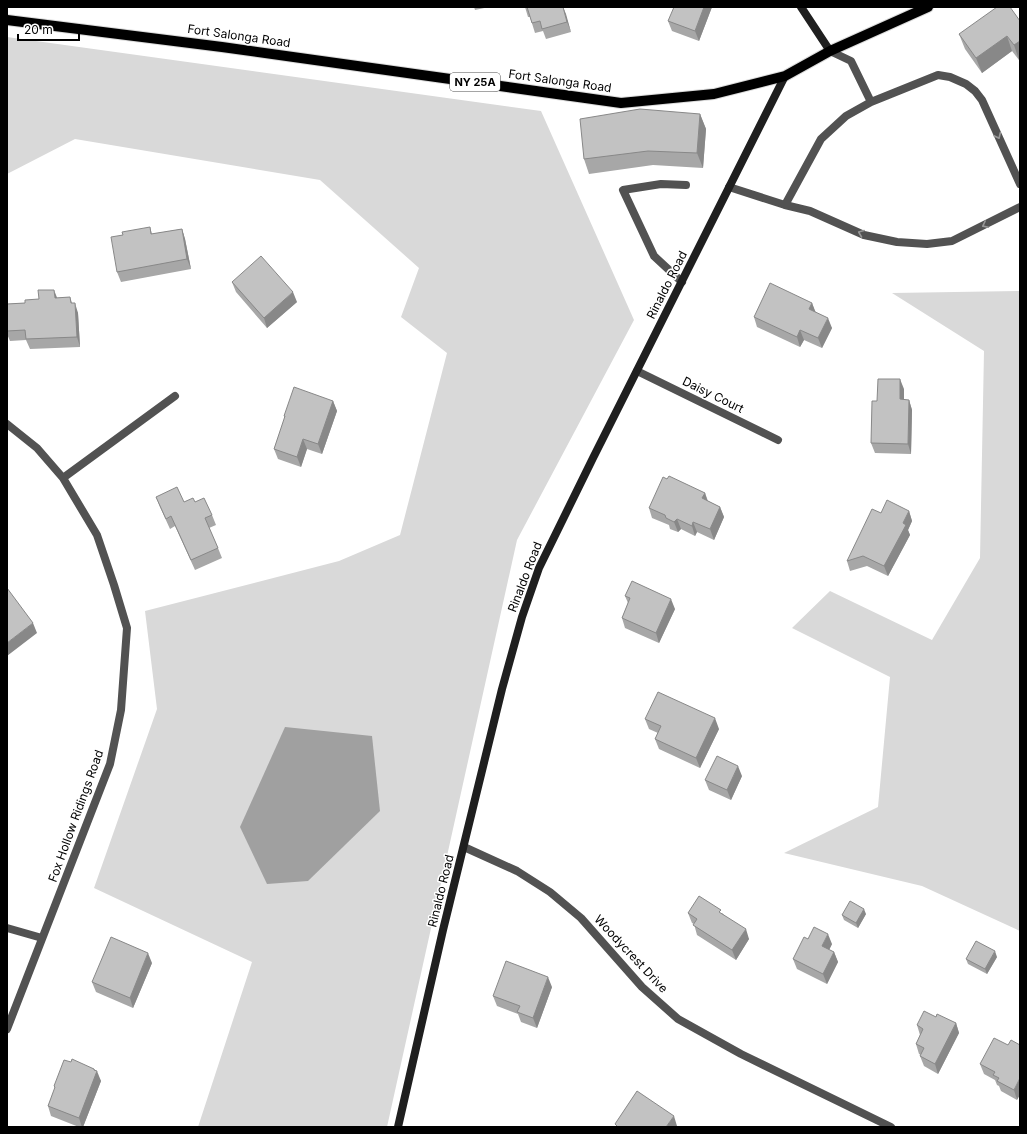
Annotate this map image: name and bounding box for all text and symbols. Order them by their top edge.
scale bar [18,16,79,42]
street label: Fort Salonga Road [187,21,292,50]
text: 20 m [24,22,53,37]
street label: Fort Salonga Road [508,66,613,95]
road number: NY 25A [450,73,500,91]
one-way arrow [993,132,1001,139]
one-way arrow [982,220,989,228]
one-way arrow [857,229,864,237]
street label: Rinaldo Road [643,248,690,321]
street label: Daisy Court [680,373,746,416]
street label: Rinaldo Road [504,539,545,614]
street label: Fox Hollow Ridings Road [45,748,106,884]
street label: Rinaldo Road [424,853,457,929]
street label: Woodycrest Drive [591,912,671,996]

